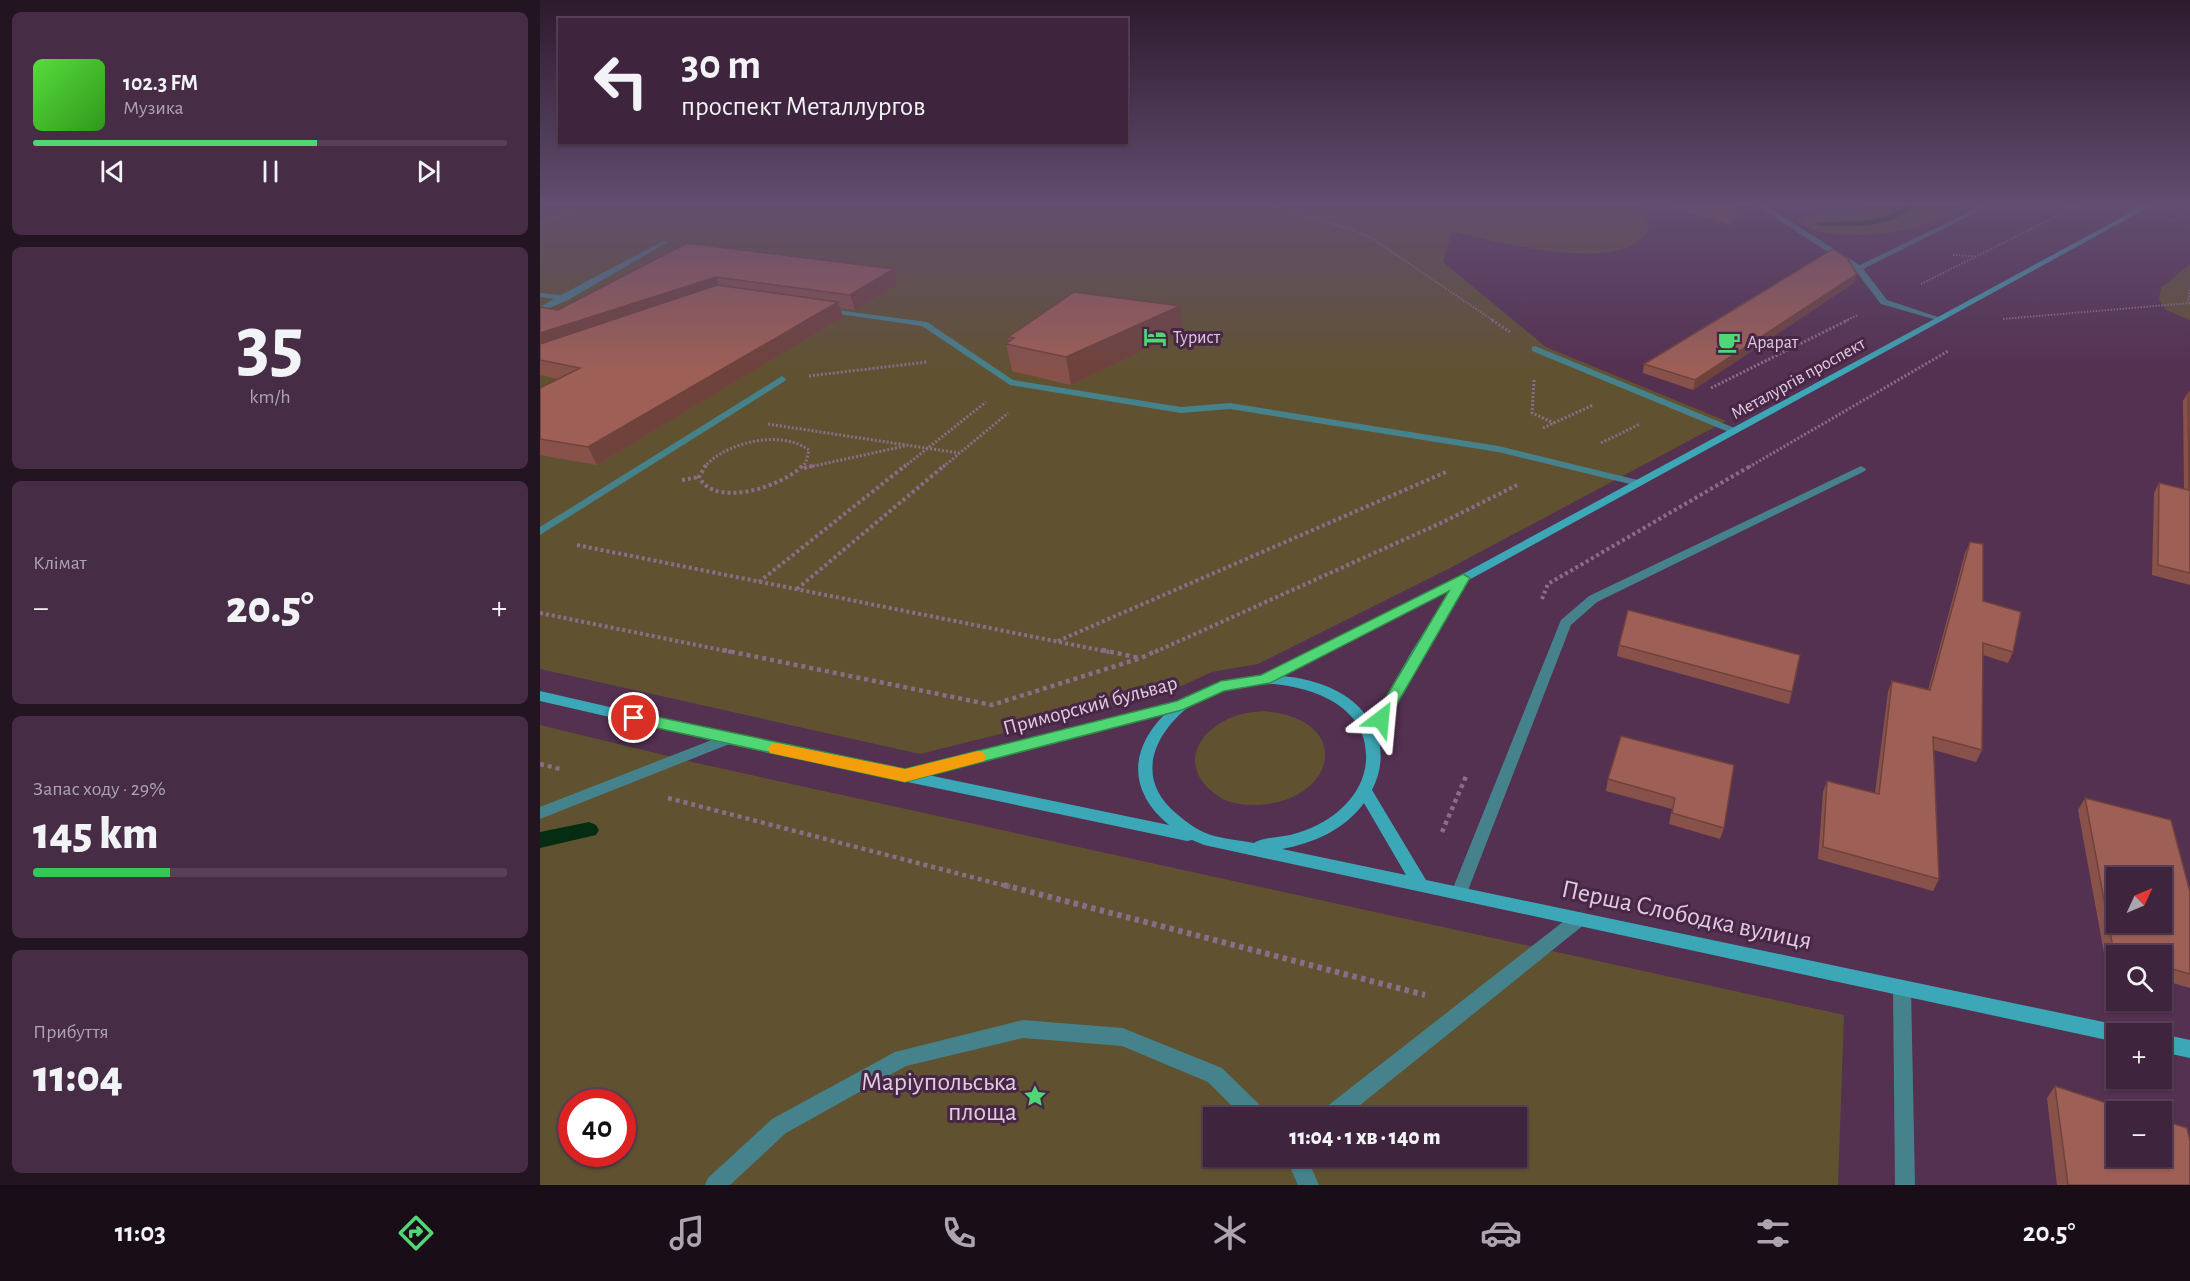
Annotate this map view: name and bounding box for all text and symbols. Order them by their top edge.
icon: left [582,42,660,120]
text: 30 m [681,44,761,86]
text: 102.3 FM [123,72,198,94]
text: проспект Металлургов [681,93,925,120]
text: Музика [123,98,184,118]
icon: previous [96,155,129,188]
icon: pause [254,155,287,188]
icon: next [412,155,445,188]
text: 35 [236,307,304,385]
hotel icon: Турист [1142,324,1168,350]
place label: Турист [1173,329,1221,347]
cafe icon: Арарат [1716,329,1742,355]
street label: Металургів проспект [1728,334,1869,423]
place label: Арарат [1747,334,1799,352]
text: km/h [249,387,291,407]
text: Клімат [33,553,87,573]
text: 20.5° [226,586,314,631]
text: − [33,592,49,625]
text: + [491,592,507,625]
street label: Приморский бульвар [1001,672,1180,739]
position arrow [1349,687,1413,751]
pin [608,692,659,743]
icon: arrive [617,701,650,734]
text: Запас ходу · 29% [33,779,166,799]
text: 145 km [33,812,158,857]
north arrow [2106,867,2172,933]
map controls [2106,867,2172,1167]
street label: Перша Слободка вулиця [1559,876,1814,954]
button: search [2106,945,2172,1011]
text: Прибуття [33,1022,109,1042]
button: + [2106,1023,2172,1089]
text: 11:04 [33,1055,123,1100]
place label: Маріупольська площа [861,1069,1017,1125]
place icon: Маріупольська площа [1022,1083,1048,1109]
speed limit sign: 40 [558,1089,636,1167]
button: − [2106,1101,2172,1167]
text: 11:04 · 1 хв · 140 m [1289,1126,1441,1148]
icon: directions [395,1212,437,1254]
icon: music [666,1212,708,1254]
icon: phone [938,1212,980,1254]
icon: climate [1209,1212,1251,1254]
icon: car [1480,1212,1522,1254]
icon: filters [1752,1212,1794,1254]
text: 11:03 [115,1219,166,1246]
text: 20.5° [2023,1219,2075,1246]

